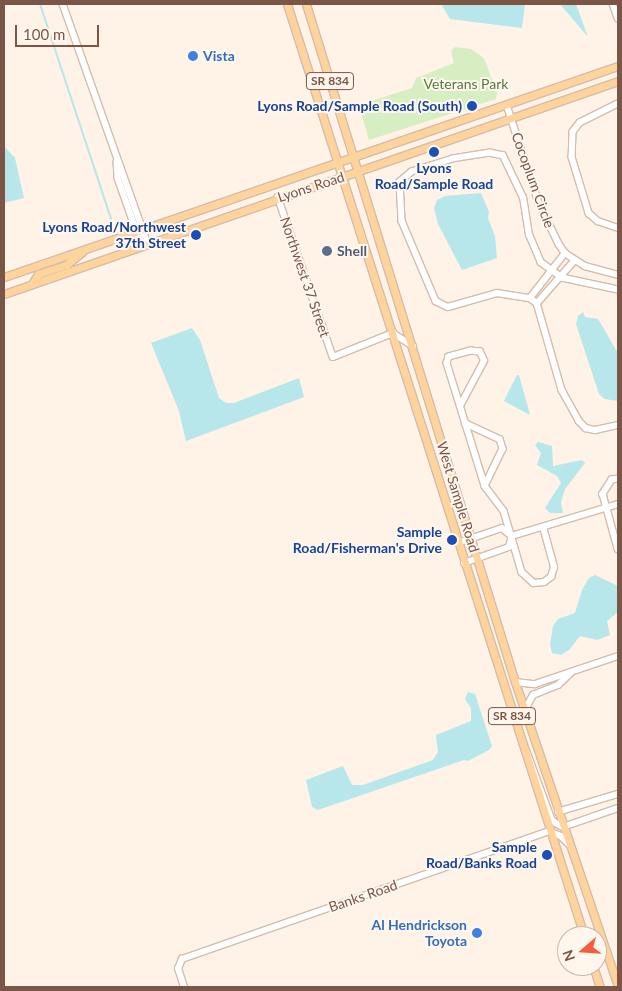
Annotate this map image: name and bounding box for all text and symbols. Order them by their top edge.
scale bar [18,15,101,47]
text: 100 m [23,25,65,43]
place label: Vista [203,48,235,64]
marker: Vista [187,50,199,62]
road number: SR 834 [305,72,355,90]
park label: Veterans Park [424,76,508,92]
place label: Lyons Road/Sample Road (South) [257,98,462,114]
marker: Lyons Road/Sample Road (South) [466,100,478,112]
street label: Cocoplum Circle [508,130,558,230]
marker: Lyons Road/Sample Road [428,146,440,158]
place label: Lyons Road/Sample Road [375,160,493,192]
street label: Lyons Road [275,168,347,206]
street label: Northwest 37 Street [277,215,333,339]
place label: Lyons Road/Northwest 37th Street [42,219,186,252]
marker: Lyons Road/Northwest 37th Street [190,229,202,241]
place label: Shell [337,243,367,259]
marker: Shell [321,245,333,257]
street label: West Sample Road [433,440,483,554]
place label: Sample Road/Fisherman's Drive [293,524,442,556]
marker: Sample Road/Fisherman's Drive [446,534,458,546]
road number: SR 834 [487,706,537,726]
place label: Sample Road/Banks Road [426,839,537,872]
marker: Sample Road/Banks Road [541,849,553,861]
street label: Banks Road [326,876,400,916]
place label: Al Hendrickson Toyota [371,917,467,950]
north arrow [557,926,607,976]
marker: Al Hendrickson Toyota [471,927,483,939]
text: N [558,948,578,964]

